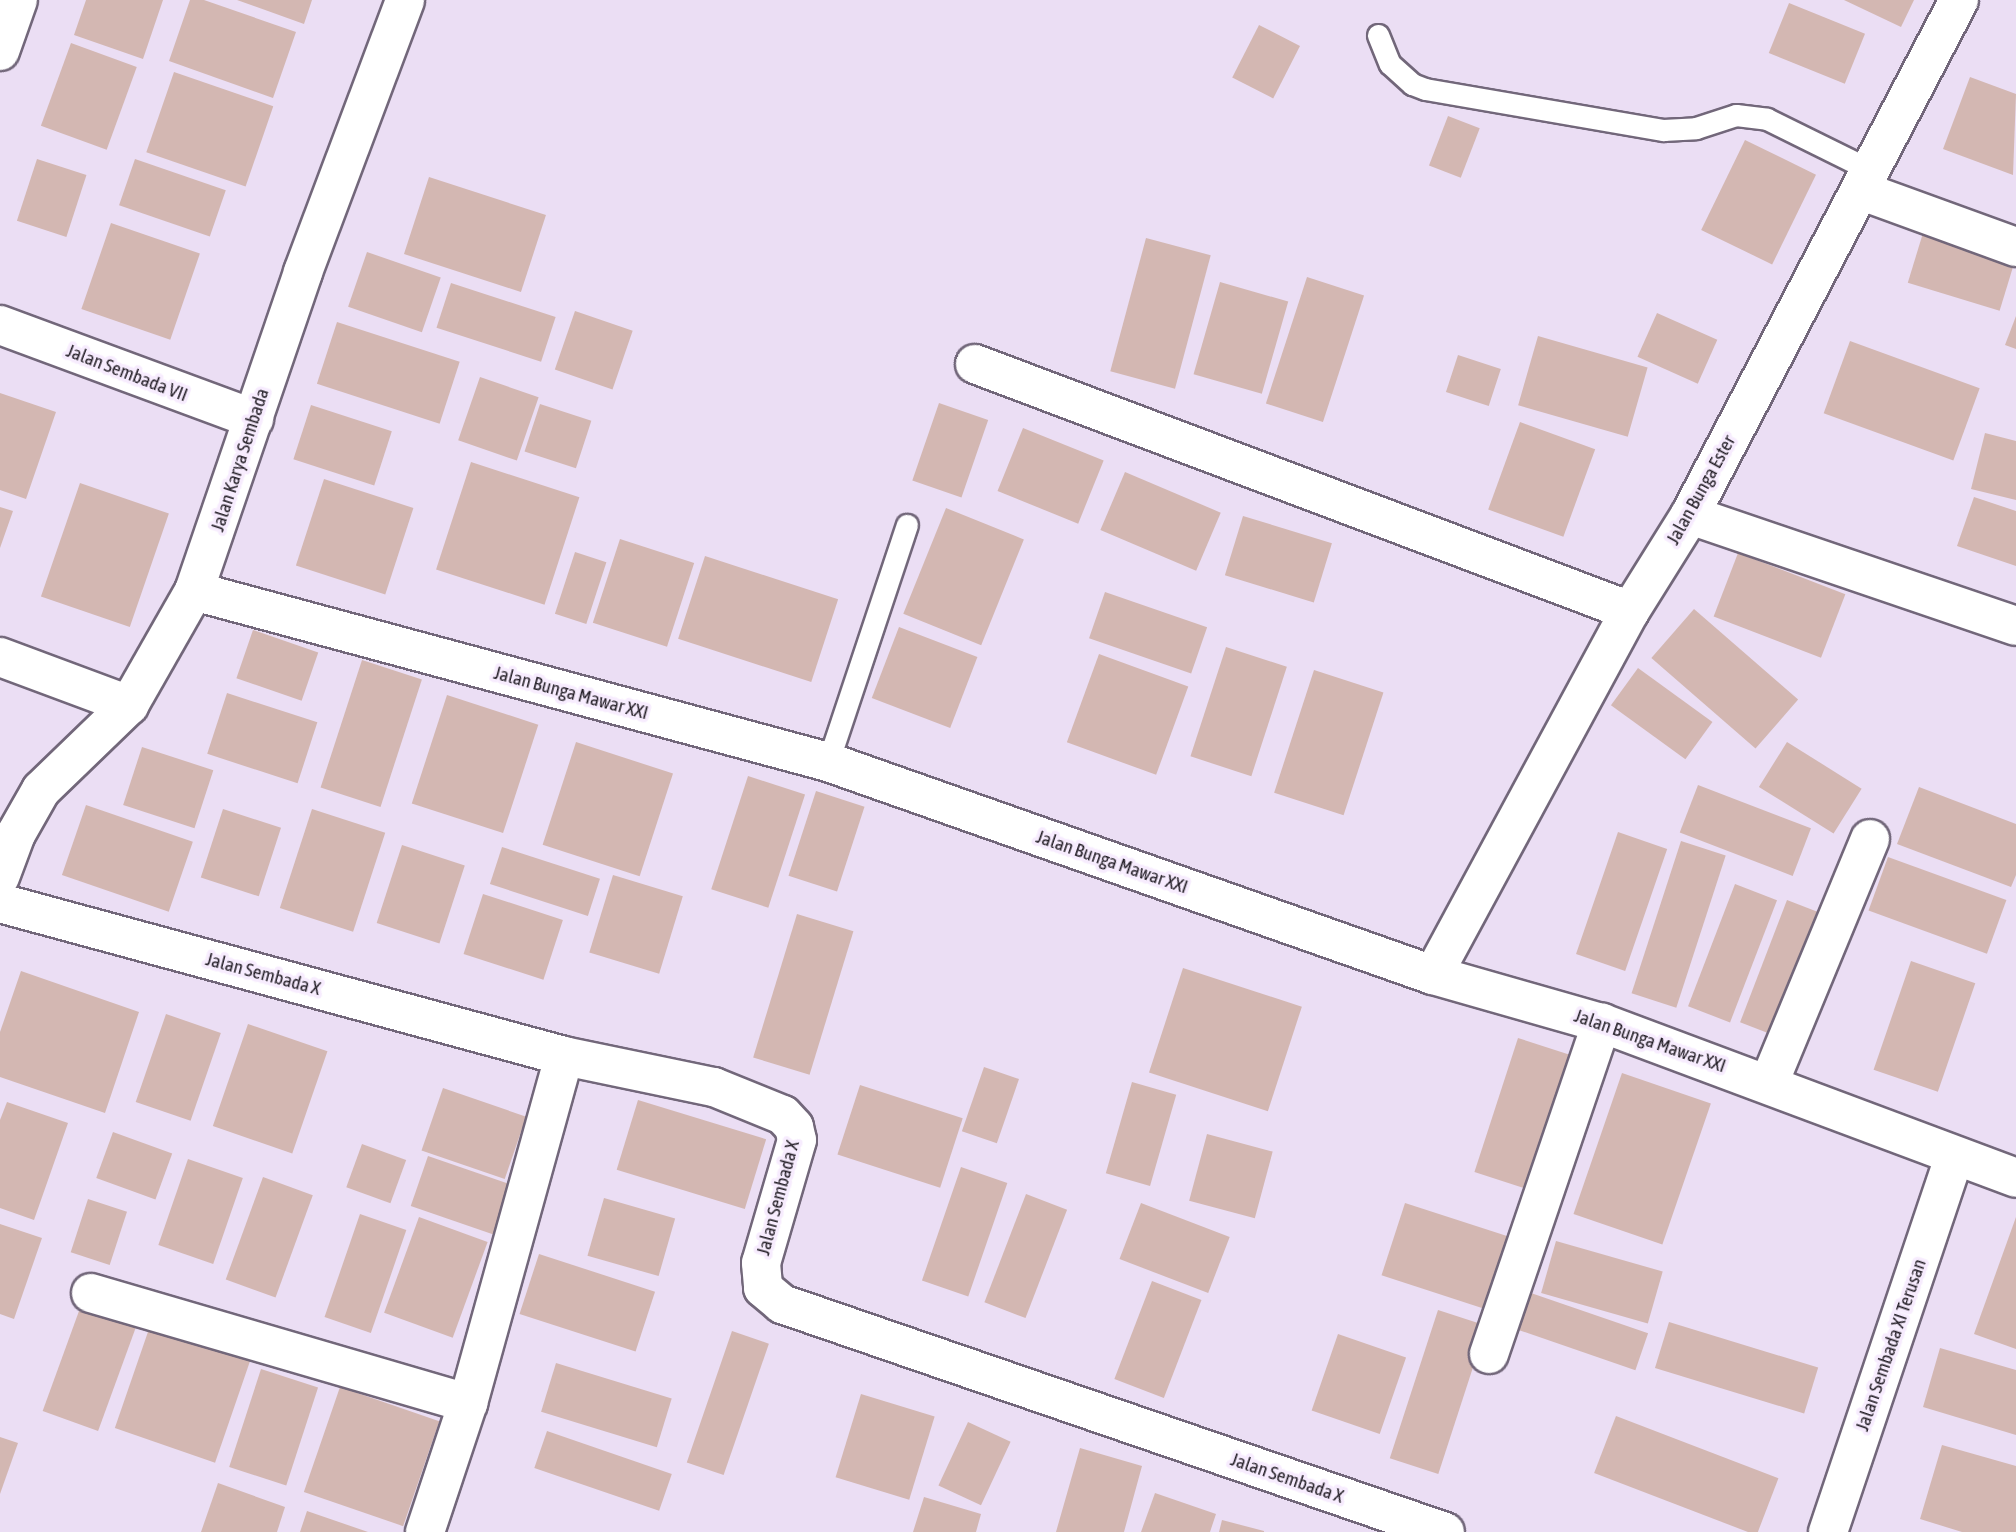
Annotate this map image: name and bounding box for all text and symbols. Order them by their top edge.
street label: Jalan Sembada VII [63,339,191,407]
street label: Jalan Karya Sembada [206,386,274,534]
street label: Jalan Bunga Ester [1662,431,1740,549]
street label: Jalan Bunga Mawar XXI [491,661,651,725]
street label: Jalan Bunga Mawar XXI [1033,825,1191,899]
street label: Jalan Sembada X [203,948,323,1000]
street label: Jalan Bunga Mawar XXI [1571,1004,1729,1078]
street label: Jalan Sembada X [752,1138,804,1258]
street label: Jalan Sembada XI Terusan [1851,1256,1931,1434]
street label: Jalan Sembada X [1228,1448,1346,1508]

